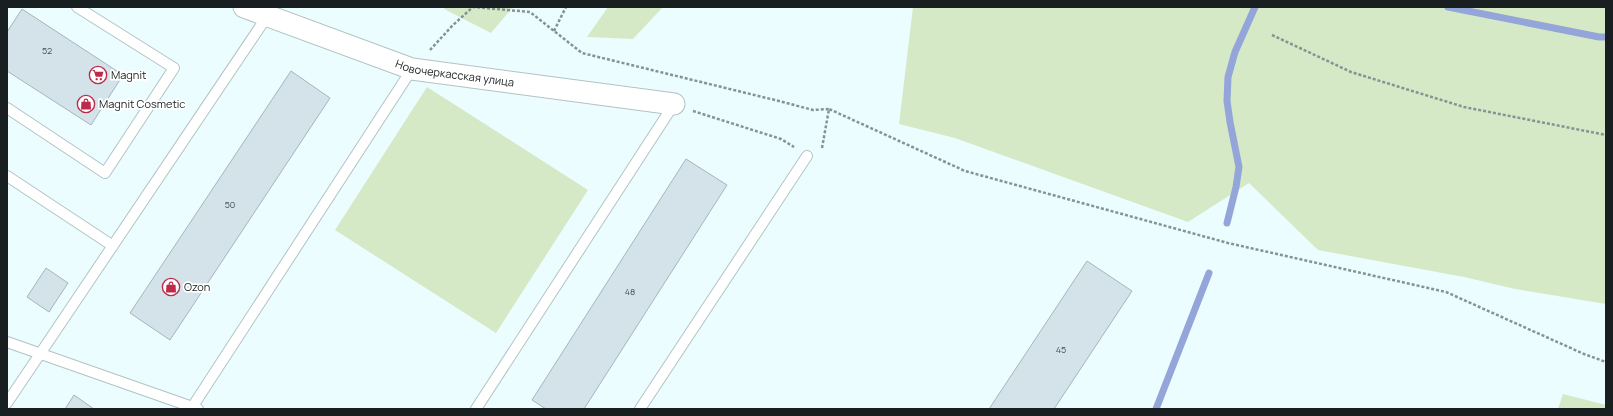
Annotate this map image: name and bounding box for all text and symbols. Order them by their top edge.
house number: 52 [42,44,52,57]
street label: Новочеркасская улица [394,56,515,90]
supermarket icon: Magnit [88,65,108,85]
place label: Magnit [111,67,146,82]
shop icon: Magnit Cosmetic [76,94,96,114]
place label: Magnit Cosmetic [99,96,185,111]
house number: 50 [225,198,235,211]
shop icon: Ozon [161,277,181,297]
place label: Ozon [184,279,210,294]
house number: 48 [625,285,635,298]
house number: 45 [1056,343,1066,356]

